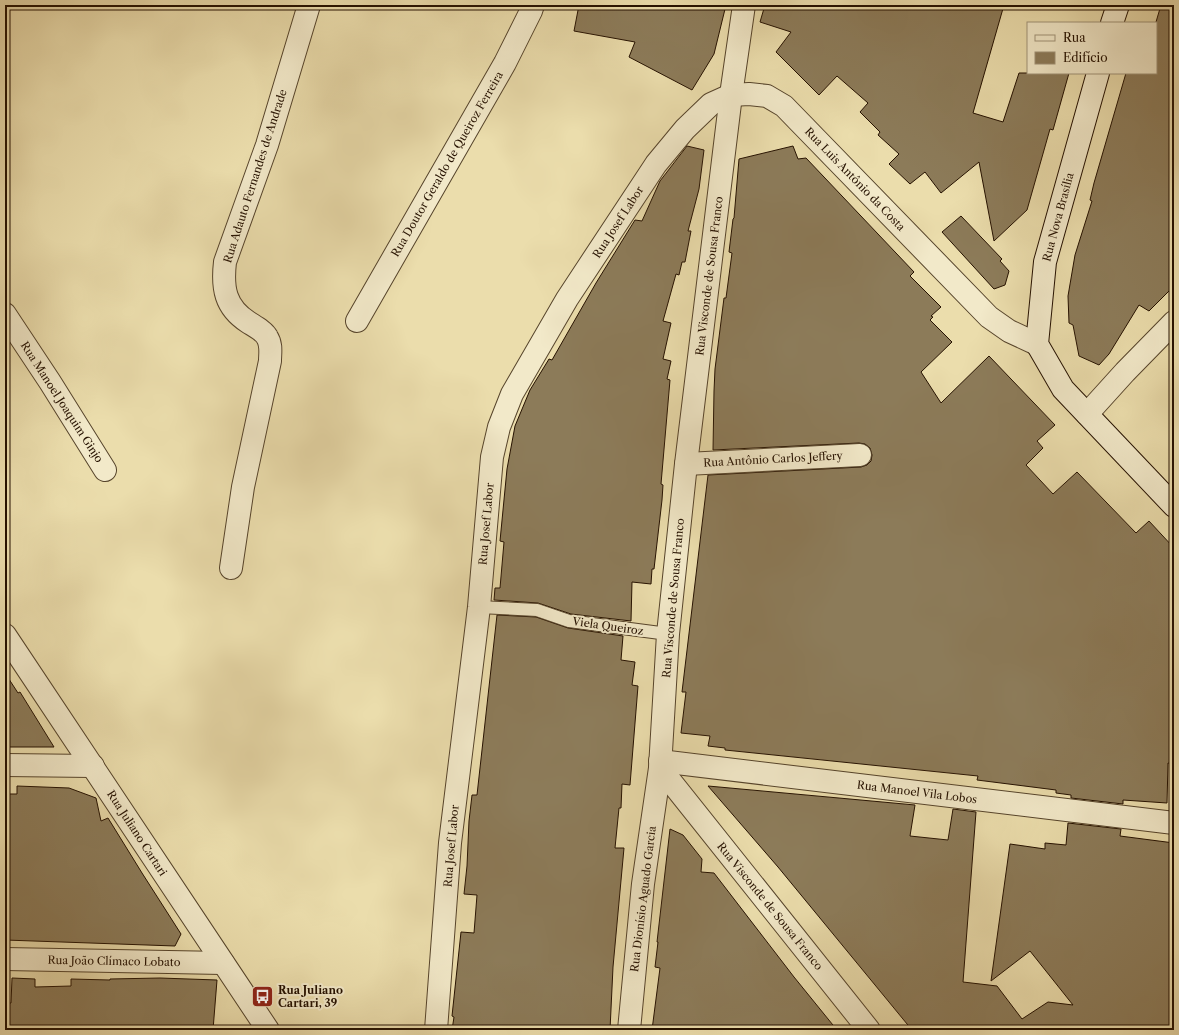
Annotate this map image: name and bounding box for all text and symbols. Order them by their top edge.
legend [1027,22,1157,74]
text: Rua [1063,30,1086,45]
text: Edifício [1063,50,1108,65]
street label: Rua Doutor Geraldo de Queiroz Ferreira [388,69,506,259]
street label: Rua Adauto Fernandes de Andrade [220,87,290,265]
street label: Rua Luis Antônio da Costa [802,124,908,234]
street label: Rua Nova Brasília [1039,171,1077,263]
street label: Rua Josef Labor [590,183,647,261]
street label: Rua Visconde de Sousa Franco [692,195,726,356]
street label: Rua Manoel Joaquim Ginjo [18,339,107,465]
street label: Rua Antônio Carlos Jeffery [703,448,844,470]
street label: Rua Josef Labor [475,482,497,566]
street label: Rua Visconde de Sousa Franco [659,517,687,679]
street label: Viela Queiroz [571,614,645,638]
street label: Rua Manoel Vila Lobos [856,778,978,806]
street label: Rua Juliano Cartari [104,787,170,879]
street label: Rua Josef Labor [440,804,462,888]
street label: Rua Dionísio Aguado Garcia [627,825,659,973]
street label: Rua Visconde de Sousa Franco [714,839,826,973]
street label: Rua João Clímaco Lobato [47,953,181,969]
bus stop icon: Rua Juliano Cartari, 39 [250,983,276,1009]
place label: Rua Juliano Cartari, 39 [278,983,343,1010]

